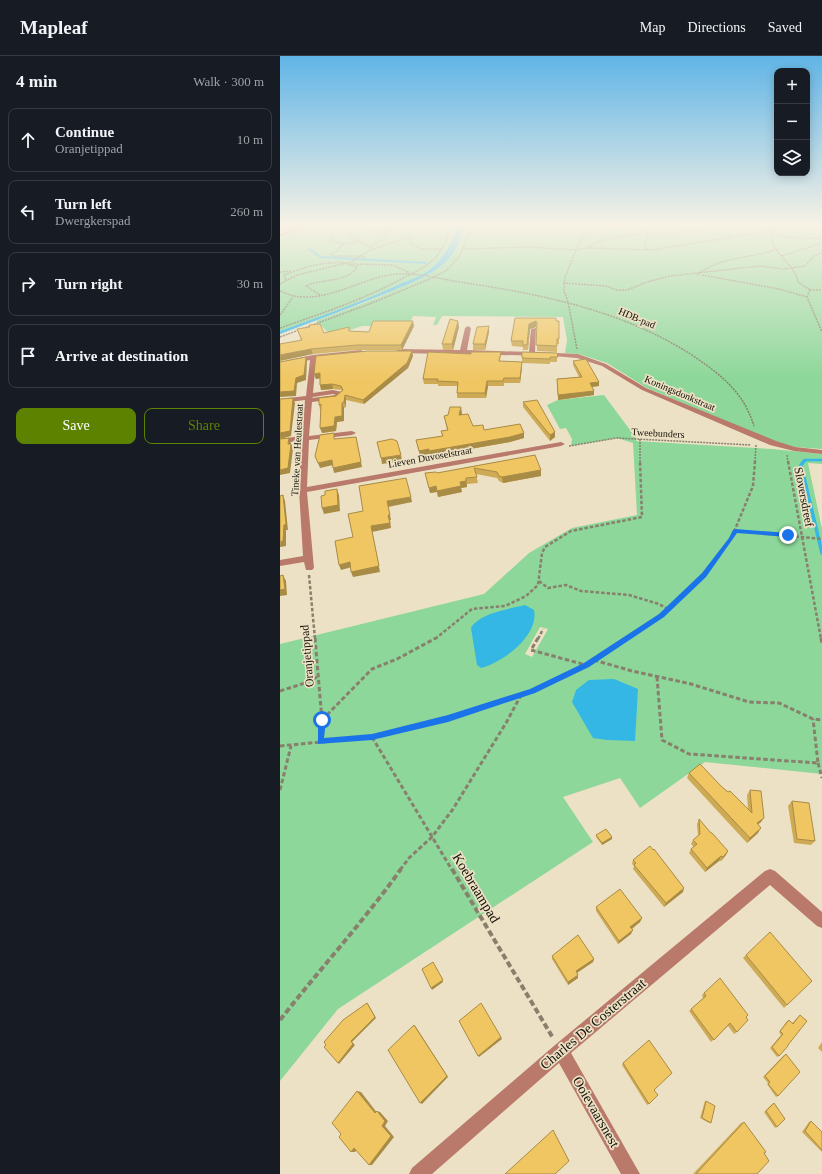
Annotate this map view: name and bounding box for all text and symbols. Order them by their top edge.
text: Mapleaf [20,17,88,38]
text: Map [640,20,665,35]
text: Directions [687,20,746,35]
text: Saved [768,20,802,35]
map controls [774,68,810,176]
button: + [774,68,810,104]
text: 4 min [16,72,57,91]
text: Walk · 300 m [193,74,264,89]
button: − [774,104,810,140]
text: Continue [55,124,114,140]
icon: ahead [17,129,39,151]
text: 10 m [237,132,263,147]
button: layers [774,140,810,176]
text: Oranjetippad [55,141,123,156]
text: Turn left [55,196,112,212]
icon: left [17,201,39,223]
text: 260 m [230,204,263,219]
text: Dwergkerspad [55,213,131,228]
icon: right [17,273,39,295]
text: Turn right [55,276,122,292]
text: 30 m [237,276,263,291]
street label: HDB-pad [617,305,657,331]
icon: arrive [17,345,39,367]
text: Arrive at destination [55,348,188,364]
street label: Koningsdonkstraat [643,373,717,413]
street label: Tineke van Heulestraat [289,403,305,496]
button: Save [16,408,136,444]
button: Share [144,408,264,444]
street label: Tweebunders [631,426,685,440]
street label: Lieven Duvoselstraat [387,444,473,470]
street label: Sloversdreef [791,466,817,528]
route end [779,526,797,544]
street label: Oranjetippad [297,624,317,688]
route start [313,711,331,729]
street label: Koebraampad [449,850,503,926]
street label: Charles De Costerstraat [537,975,649,1072]
street label: Ooievaarsnest [570,1074,622,1150]

